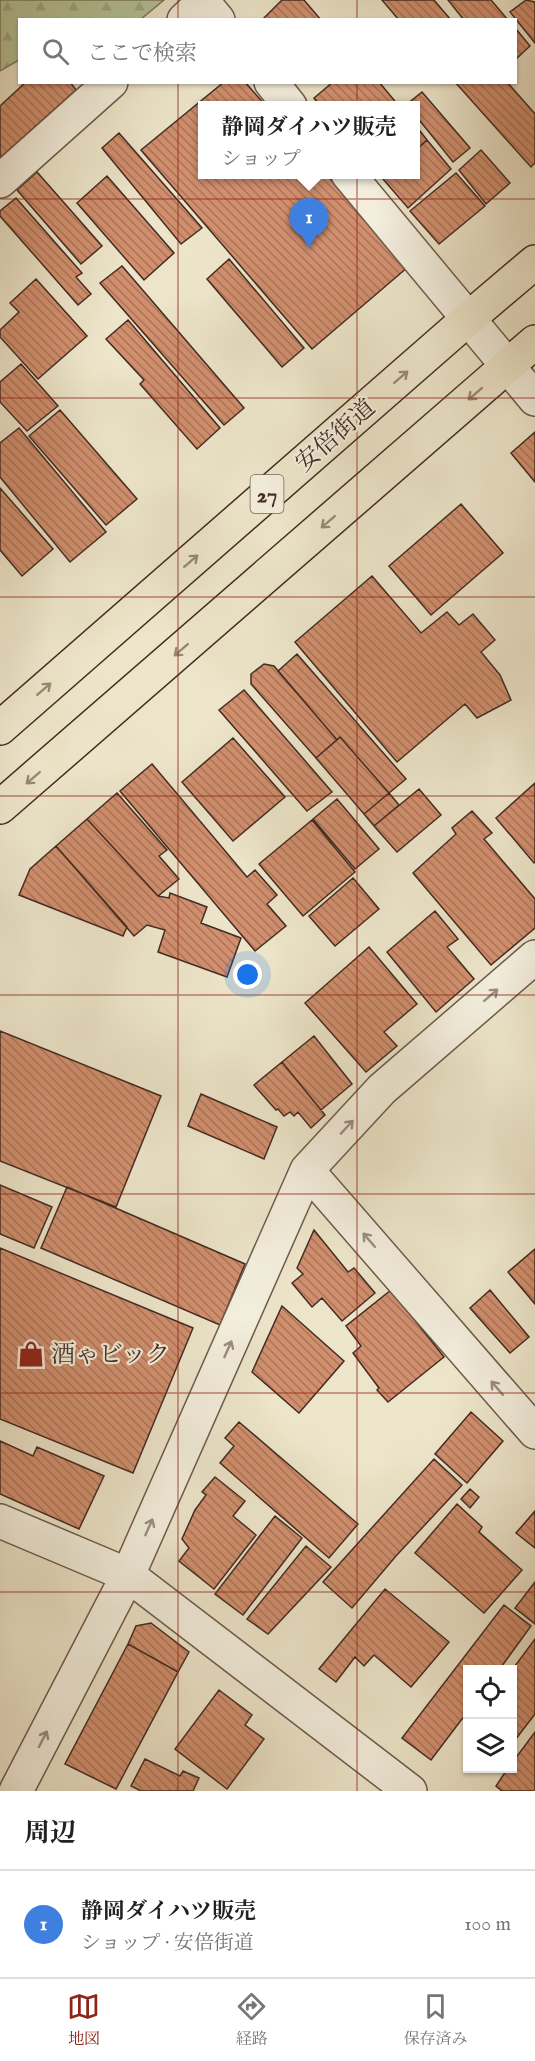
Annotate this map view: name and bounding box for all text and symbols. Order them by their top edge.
search box [18,18,517,84]
icon: search [39,35,72,68]
text: ここで検索 [87,40,197,68]
popup [198,101,420,179]
text: 静岡ダイハツ販売 [221,114,397,142]
text: ショップ [221,147,301,172]
pin: 1 [290,198,328,248]
one-way arrow [393,370,408,384]
one-way arrow [468,387,483,401]
street label: 安倍街道 [290,393,382,479]
road number: 27 [250,475,284,513]
one-way arrow [321,515,336,529]
one-way arrow [183,554,198,568]
one-way arrow [173,643,188,657]
one-way arrow [36,682,51,696]
one-way arrow [26,771,41,785]
your location [233,960,262,989]
one-way arrow [483,988,498,1002]
one-way arrow [340,1120,354,1135]
one-way arrow [362,1233,376,1248]
shop icon: 酒ゃビック [16,1339,46,1369]
place label: 酒ゃビック [51,1340,170,1371]
one-way arrow [223,1340,234,1358]
one-way arrow [490,1380,504,1395]
one-way arrow [144,1518,155,1537]
map controls [463,1665,517,1773]
button: locate [463,1665,517,1719]
button: layers [463,1719,517,1773]
one-way arrow [37,1731,49,1748]
text: 周辺 [24,1817,76,1850]
text: 静岡ダイハツ販売 [81,1898,256,1926]
text: 1 [40,1912,47,1937]
text: 100 m [464,1912,511,1937]
text: ショップ · 安倍街道 [81,1931,254,1956]
tab: 地図 [67,1990,100,2050]
tab: 経路 [235,1990,268,2050]
tab: 保存済み [403,1990,467,2050]

